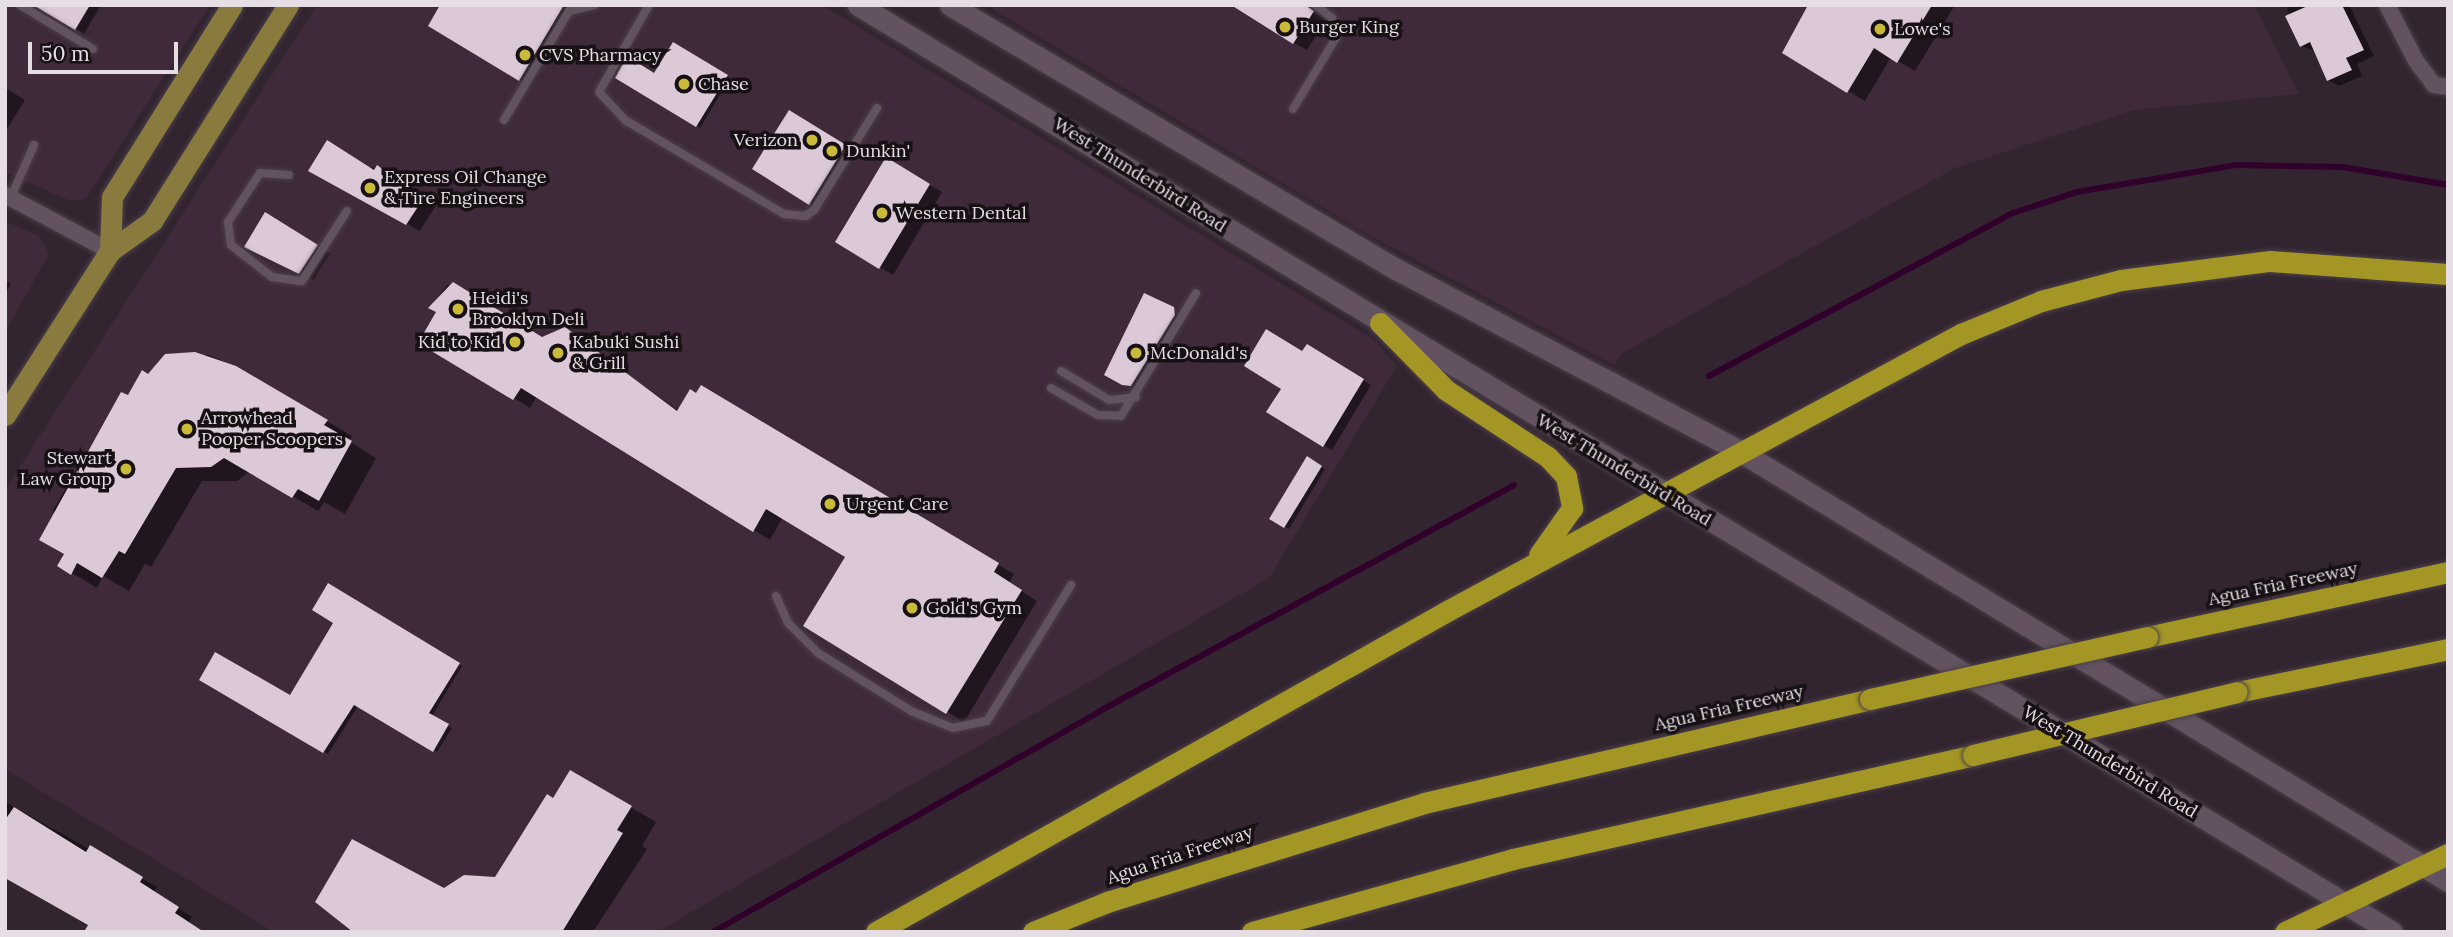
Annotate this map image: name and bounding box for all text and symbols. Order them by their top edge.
place label: Burger King [1299,16,1399,38]
place label: Lowe's [1894,18,1951,40]
marker: Burger King [1277,19,1293,35]
marker: Lowe's [1872,21,1888,37]
scale bar [32,28,182,72]
text: 50 m [41,40,90,67]
place label: CVS Pharmacy [539,44,661,66]
marker: CVS Pharmacy [517,47,533,63]
place label: Chase [698,73,749,95]
marker: Chase [676,76,692,92]
street label: West Thunderbird Road [1050,113,1230,237]
place label: Verizon [734,129,798,151]
marker: Verizon [804,132,820,148]
place label: Dunkin' [846,140,910,162]
marker: Dunkin' [824,143,840,159]
place label: Express Oil Change & Tire Engineers [384,167,546,210]
marker: Express Oil Change & Tire Engineers [362,180,378,196]
place label: Western Dental [896,202,1027,224]
marker: Western Dental [874,205,890,221]
place label: Heidi's Brooklyn Deli [472,288,585,330]
marker: Heidi's Brooklyn Deli [450,301,466,317]
place label: Kid to Kid [418,331,501,353]
place label: Kabuki Sushi & Grill [572,332,679,374]
marker: Kid to Kid [507,334,523,350]
place label: McDonald's [1150,342,1248,364]
marker: Kabuki Sushi & Grill [550,345,566,361]
marker: McDonald's [1128,345,1144,361]
place label: Arrowhead Pooper Scoopers [201,408,343,450]
street label: West Thunderbird Road [1533,409,1715,531]
marker: Arrowhead Pooper Scoopers [179,421,195,437]
place label: Stewart Law Group [20,448,112,490]
marker: Stewart Law Group [118,461,134,477]
place label: Urgent Care [846,493,949,515]
marker: Urgent Care [820,494,840,514]
street label: Agua Fria Freeway [2206,558,2360,610]
place label: Gold's Gym [926,597,1022,619]
marker: Gold's Gym [904,600,920,616]
street label: Agua Fria Freeway [1652,680,1806,736]
street label: West Thunderbird Road [2019,701,2201,823]
street label: Agua Fria Freeway [1104,821,1256,889]

